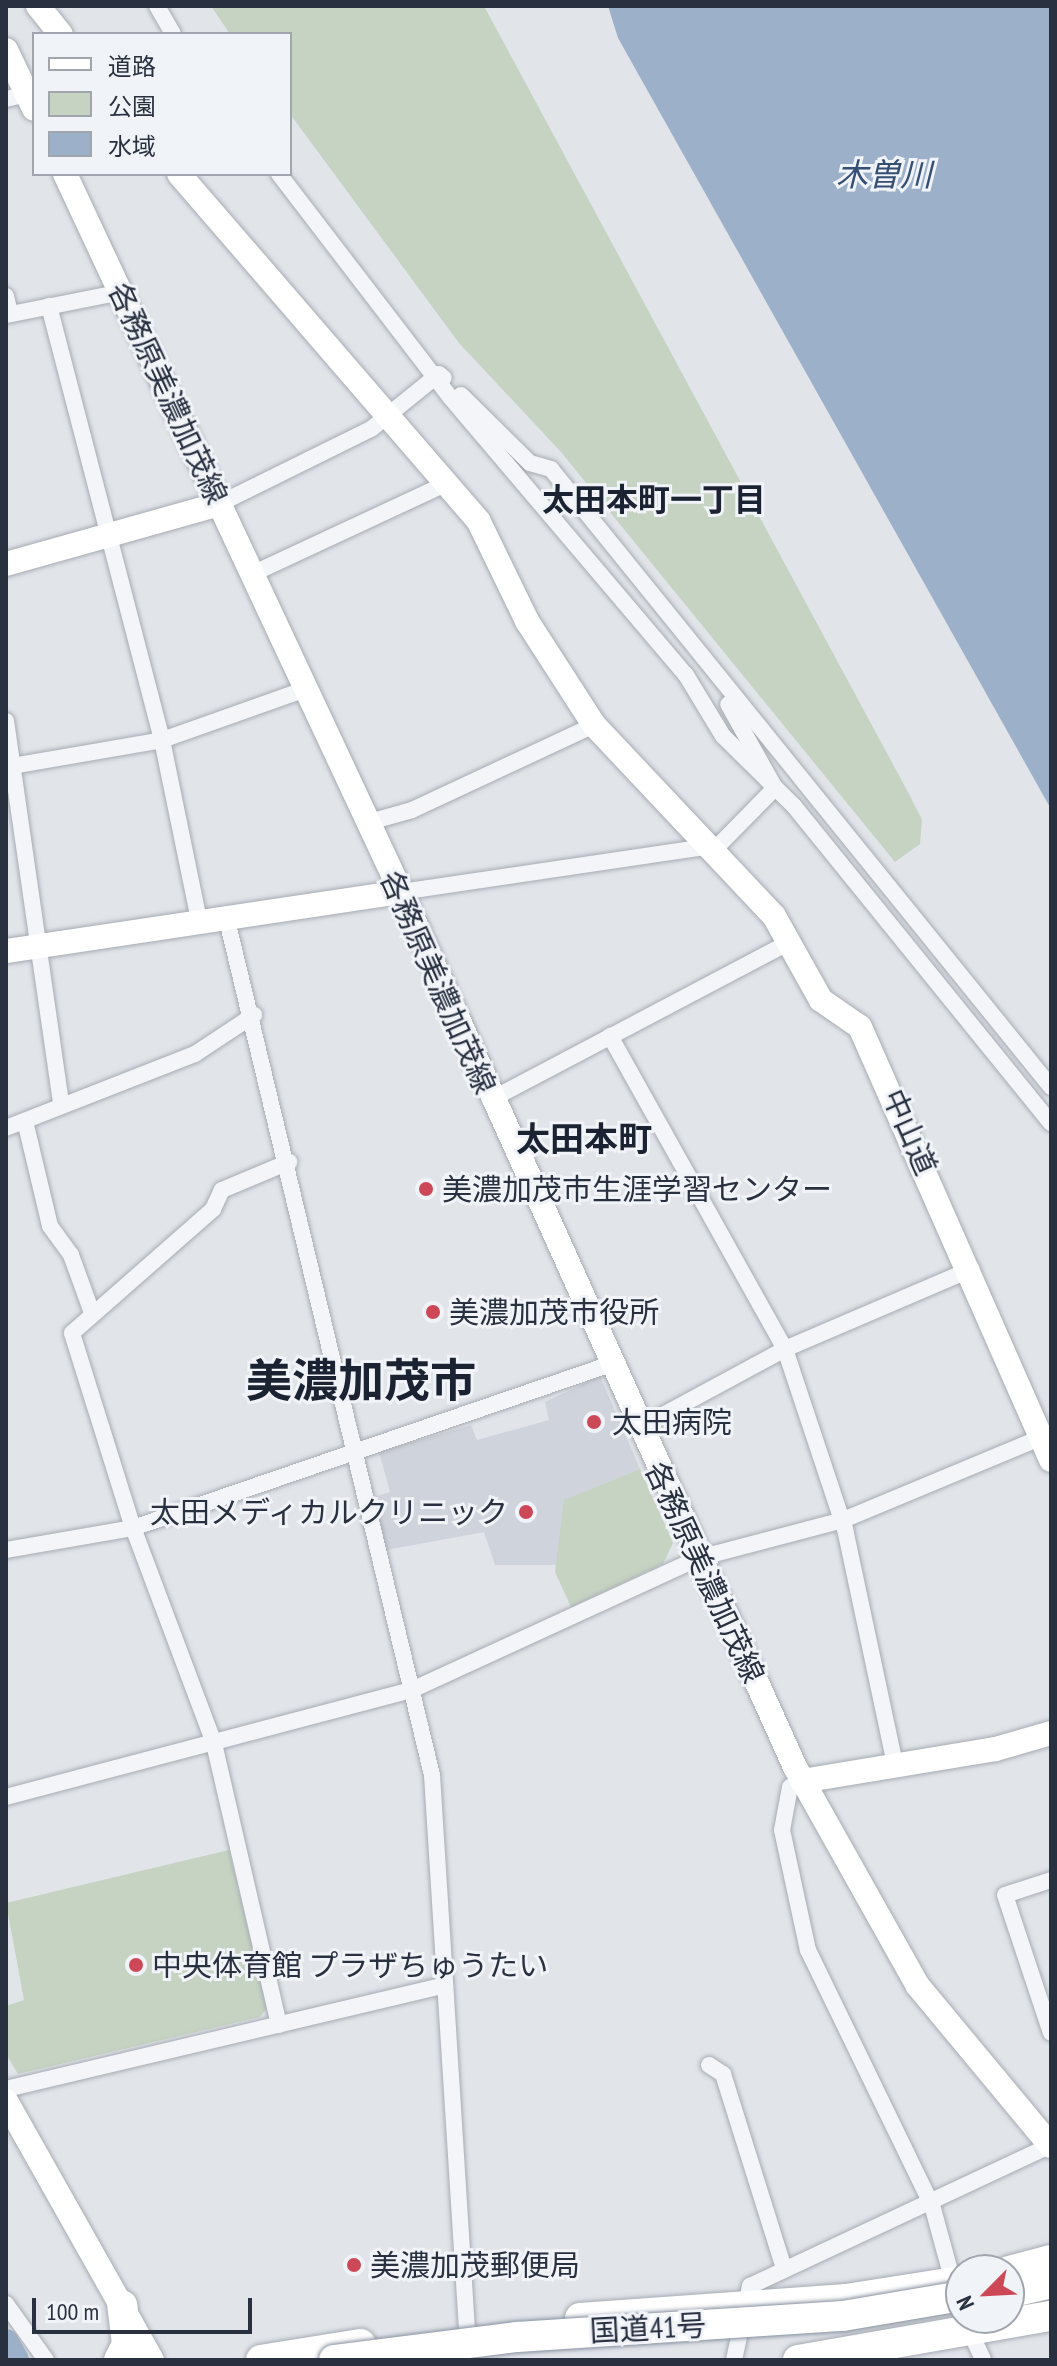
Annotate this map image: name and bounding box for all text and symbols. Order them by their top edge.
legend [32,32,292,176]
text: 道路 [108,51,156,82]
text: 公園 [108,91,156,122]
text: 水域 [108,131,156,162]
water label: 木曽川 [836,155,932,193]
street label: 各務原美濃加茂線 [101,277,235,509]
district label: 太田本町一丁目 [542,480,766,518]
street label: 各務原美濃加茂線 [373,865,503,1099]
street label: 中山道 [875,1084,945,1180]
district label: 太田本町 [516,1119,652,1159]
place label: 美濃加茂市生涯学習センター [442,1171,832,1207]
marker: 美濃加茂市生涯学習センター [417,1180,435,1198]
place label: 美濃加茂市役所 [449,1294,659,1330]
marker: 美濃加茂市役所 [424,1303,442,1321]
district label: 美濃加茂市 [246,1352,476,1408]
place label: 太田病院 [612,1404,732,1440]
marker: 太田病院 [583,1411,605,1433]
street label: 各務原美濃加茂線 [638,1456,772,1688]
place label: 太田メディカルクリニック [148,1494,508,1530]
marker: 太田メディカルクリニック [515,1501,537,1523]
place label: 中央体育館 プラザちゅうたい [152,1947,548,1983]
marker: 中央体育館 プラザちゅうたい [127,1956,145,1974]
place label: 美濃加茂郵便局 [370,2247,580,2283]
north arrow [945,2254,1025,2334]
marker: 美濃加茂郵便局 [345,2256,363,2274]
scale bar [36,2282,256,2332]
text: N [950,2292,980,2314]
text: 100 m [46,2296,99,2327]
street label: 国道41号 [589,2307,707,2349]

